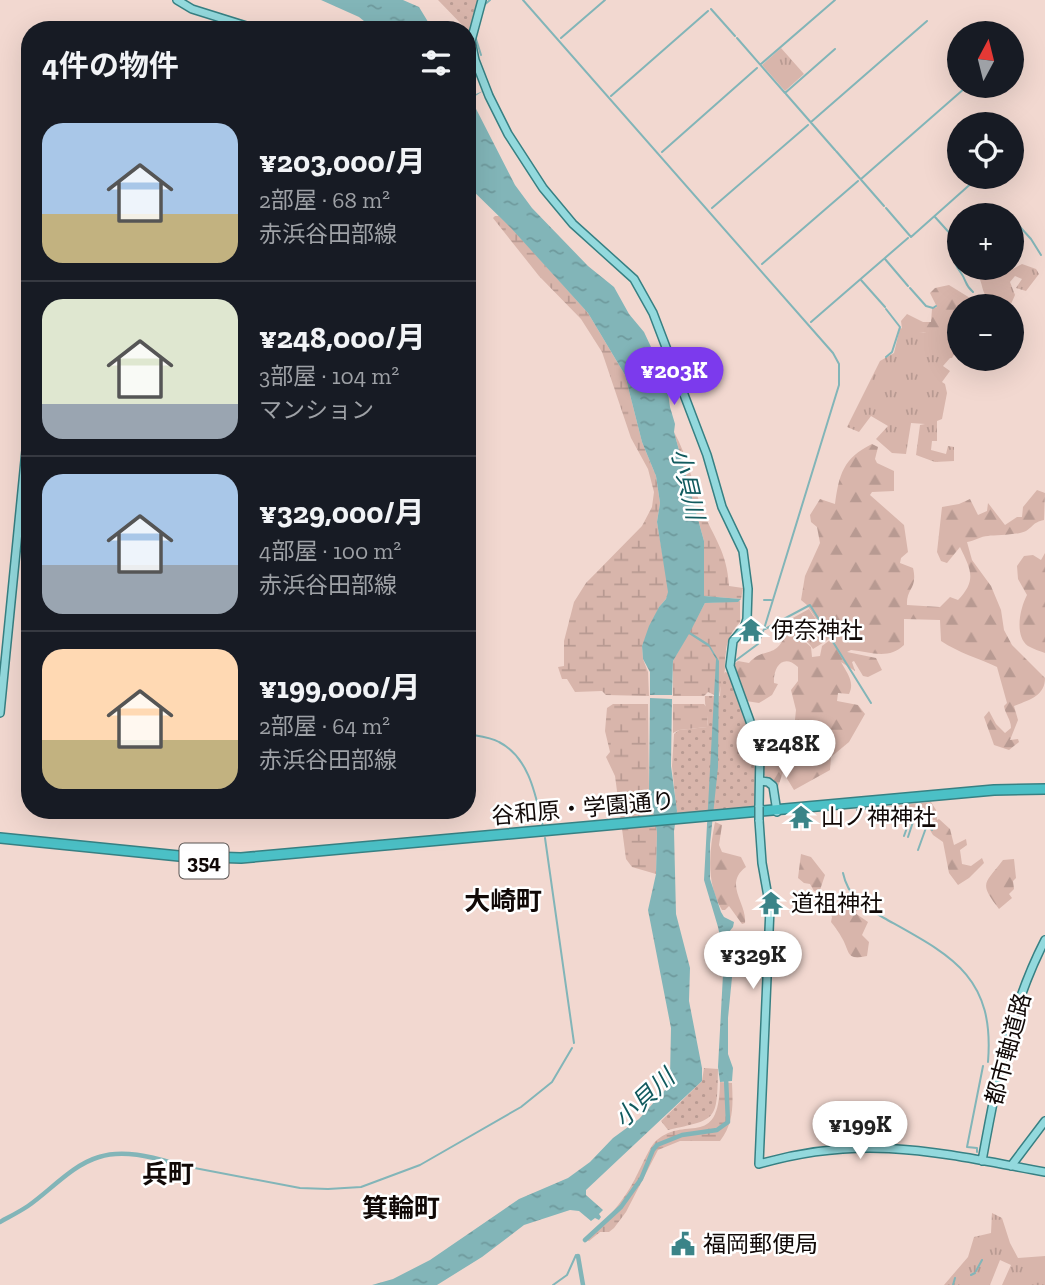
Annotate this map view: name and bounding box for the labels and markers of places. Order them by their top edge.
pin: ¥203K [625,348,723,407]
temple icon: 伊奈神社 [737,616,765,644]
place label: 伊奈神社 [771,616,863,644]
pin: ¥248K [737,720,835,780]
temple icon: 山ノ神神社 [787,803,815,831]
place label: 山ノ神神社 [821,803,936,831]
temple icon: 道祖神社 [757,889,785,917]
place label: 道祖神社 [791,889,883,917]
pin: ¥329K [704,932,802,991]
pin: ¥199K [811,1102,909,1161]
public building icon: 福岡郵便局 [669,1230,697,1258]
place label: 福岡郵便局 [703,1230,818,1258]

